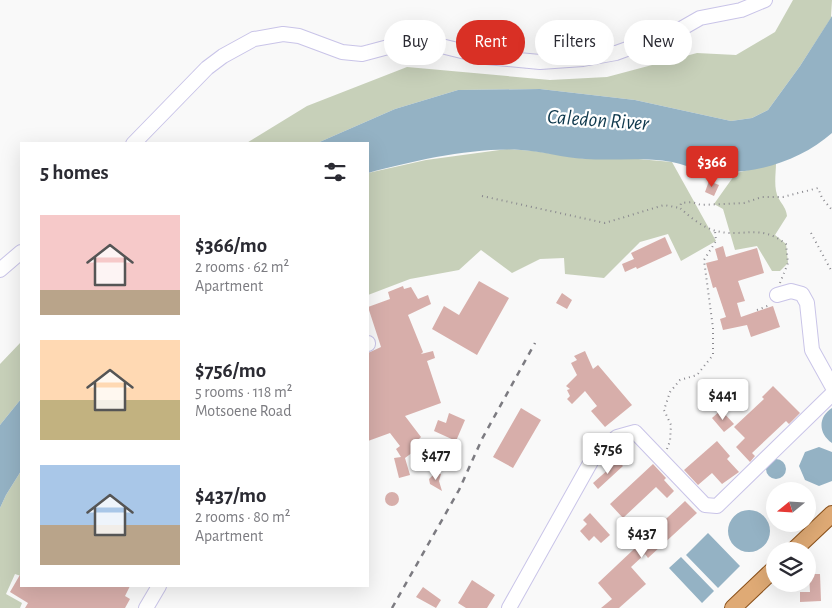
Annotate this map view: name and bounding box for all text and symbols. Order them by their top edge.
chip: Buy [384,20,446,65]
chip: Rent [456,20,525,65]
chip: Filters [535,20,614,65]
chip: New [624,20,692,65]
water label: Caledon River [546,106,651,134]
pin: $366 [682,146,742,188]
text: $366 [697,154,727,170]
icon: filters [321,158,349,186]
text: 5 homes [40,162,109,183]
icon: home [80,235,140,295]
text: $366/mo [195,235,267,256]
text: 2 rooms · 62 m² [195,259,289,275]
text: Apartment [195,278,263,294]
icon: home [80,360,140,420]
text: $756/mo [195,360,266,381]
pin: $441 [693,378,753,421]
text: 5 rooms · 118 m² [195,384,292,400]
text: $441 [708,387,738,403]
text: Motsoene Road [195,403,292,419]
pin: $756 [578,432,638,475]
pin: $477 [406,438,466,481]
text: $756 [594,441,622,457]
text: $477 [421,447,451,463]
north arrow [766,482,816,532]
map controls [766,482,816,592]
icon: home [80,485,140,545]
text: $437/mo [195,485,266,506]
text: 2 rooms · 80 m² [195,509,290,525]
pin: $437 [612,516,672,559]
text: $437 [627,525,657,541]
text: Apartment [195,528,263,544]
button: layers [766,542,816,592]

